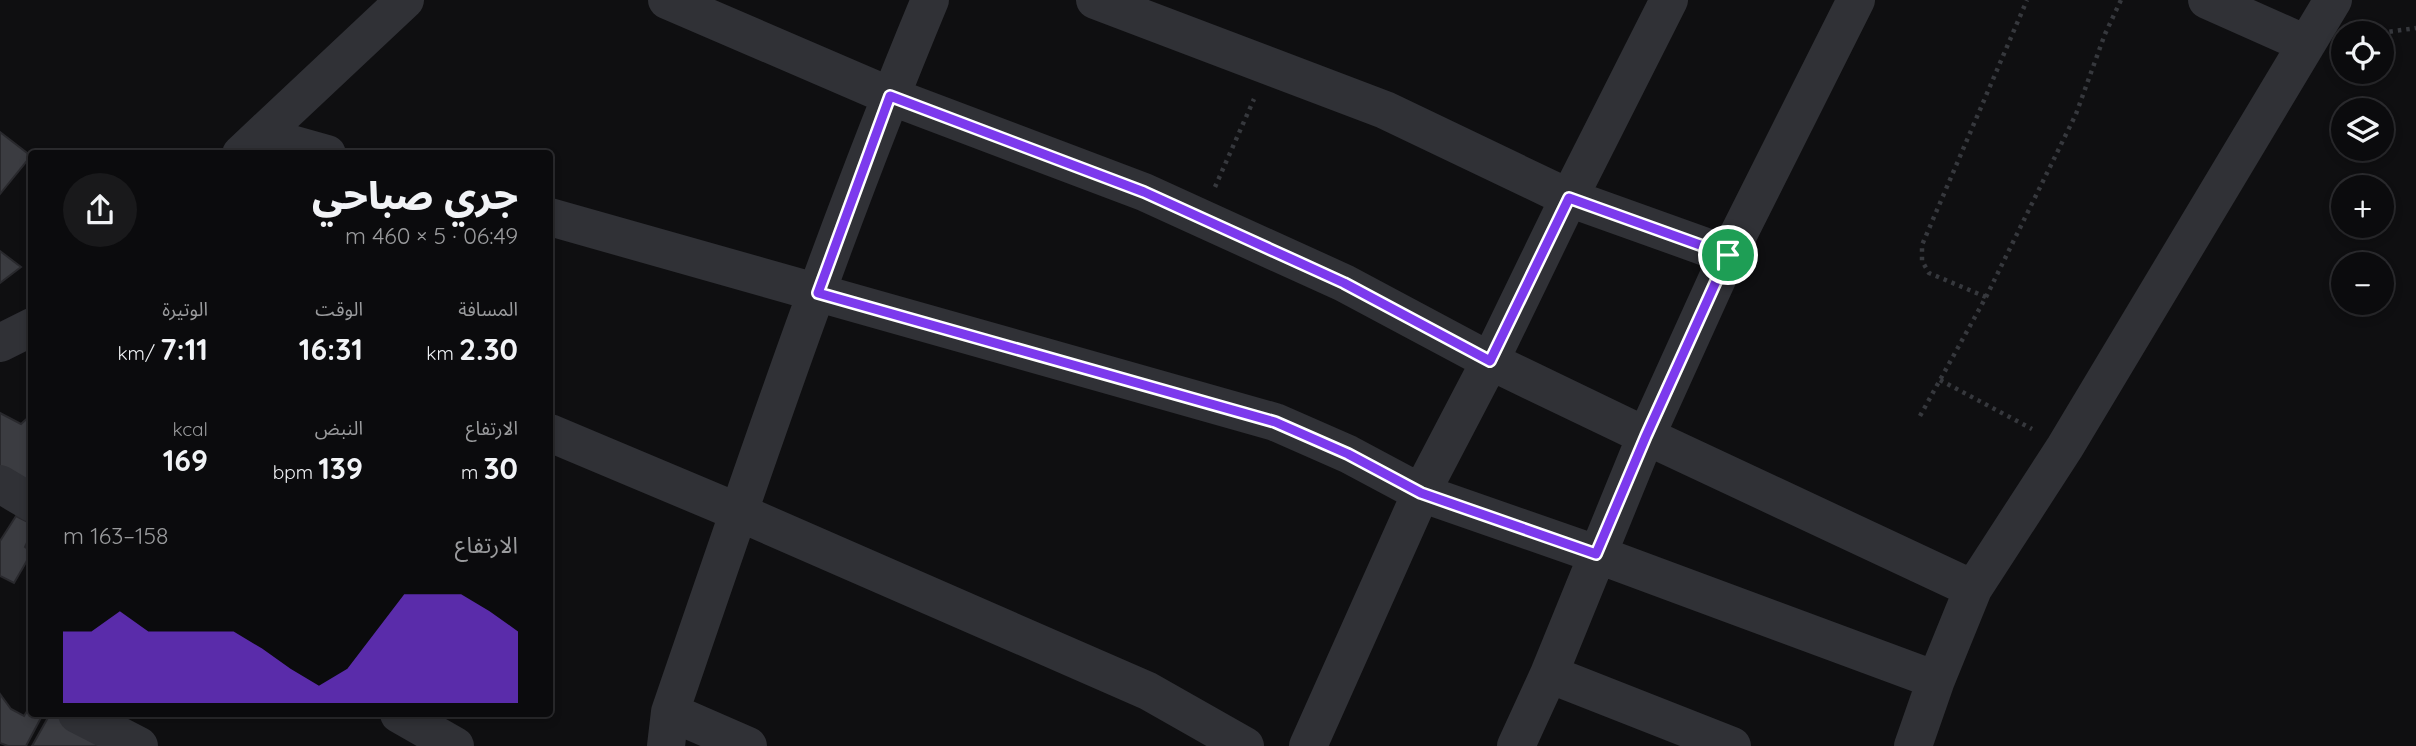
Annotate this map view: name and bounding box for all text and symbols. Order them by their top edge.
map controls [2331,21,2394,315]
button: locate [2331,21,2394,84]
button: layers [2331,98,2394,161]
text: جري صباحي [312,171,518,219]
button: share [63,173,137,247]
button: + [2331,175,2394,238]
text: 06:49 · 5 × 460 m [345,221,518,250]
pin [1698,225,1758,285]
icon: arrive [1709,236,1747,274]
button: − [2331,252,2394,315]
text: الوتيرة [162,297,208,321]
text: الوقت [315,297,363,321]
text: المسافة [458,297,518,321]
text: 7:11 [160,330,208,368]
text: 16:31 [299,330,363,368]
text: 2.30 [459,330,518,368]
text: /km [117,341,160,365]
text: km [426,341,459,365]
text: النبض [315,416,363,440]
text: الارتفاع [466,416,518,440]
text: kcal [173,417,208,441]
text: 169 [163,441,208,479]
text: 139 [318,449,363,487]
text: 30 [483,449,518,487]
text: bpm [273,460,318,484]
text: m [461,460,483,484]
text: 158–163 m [63,521,168,550]
text: الارتفاع [455,530,518,559]

